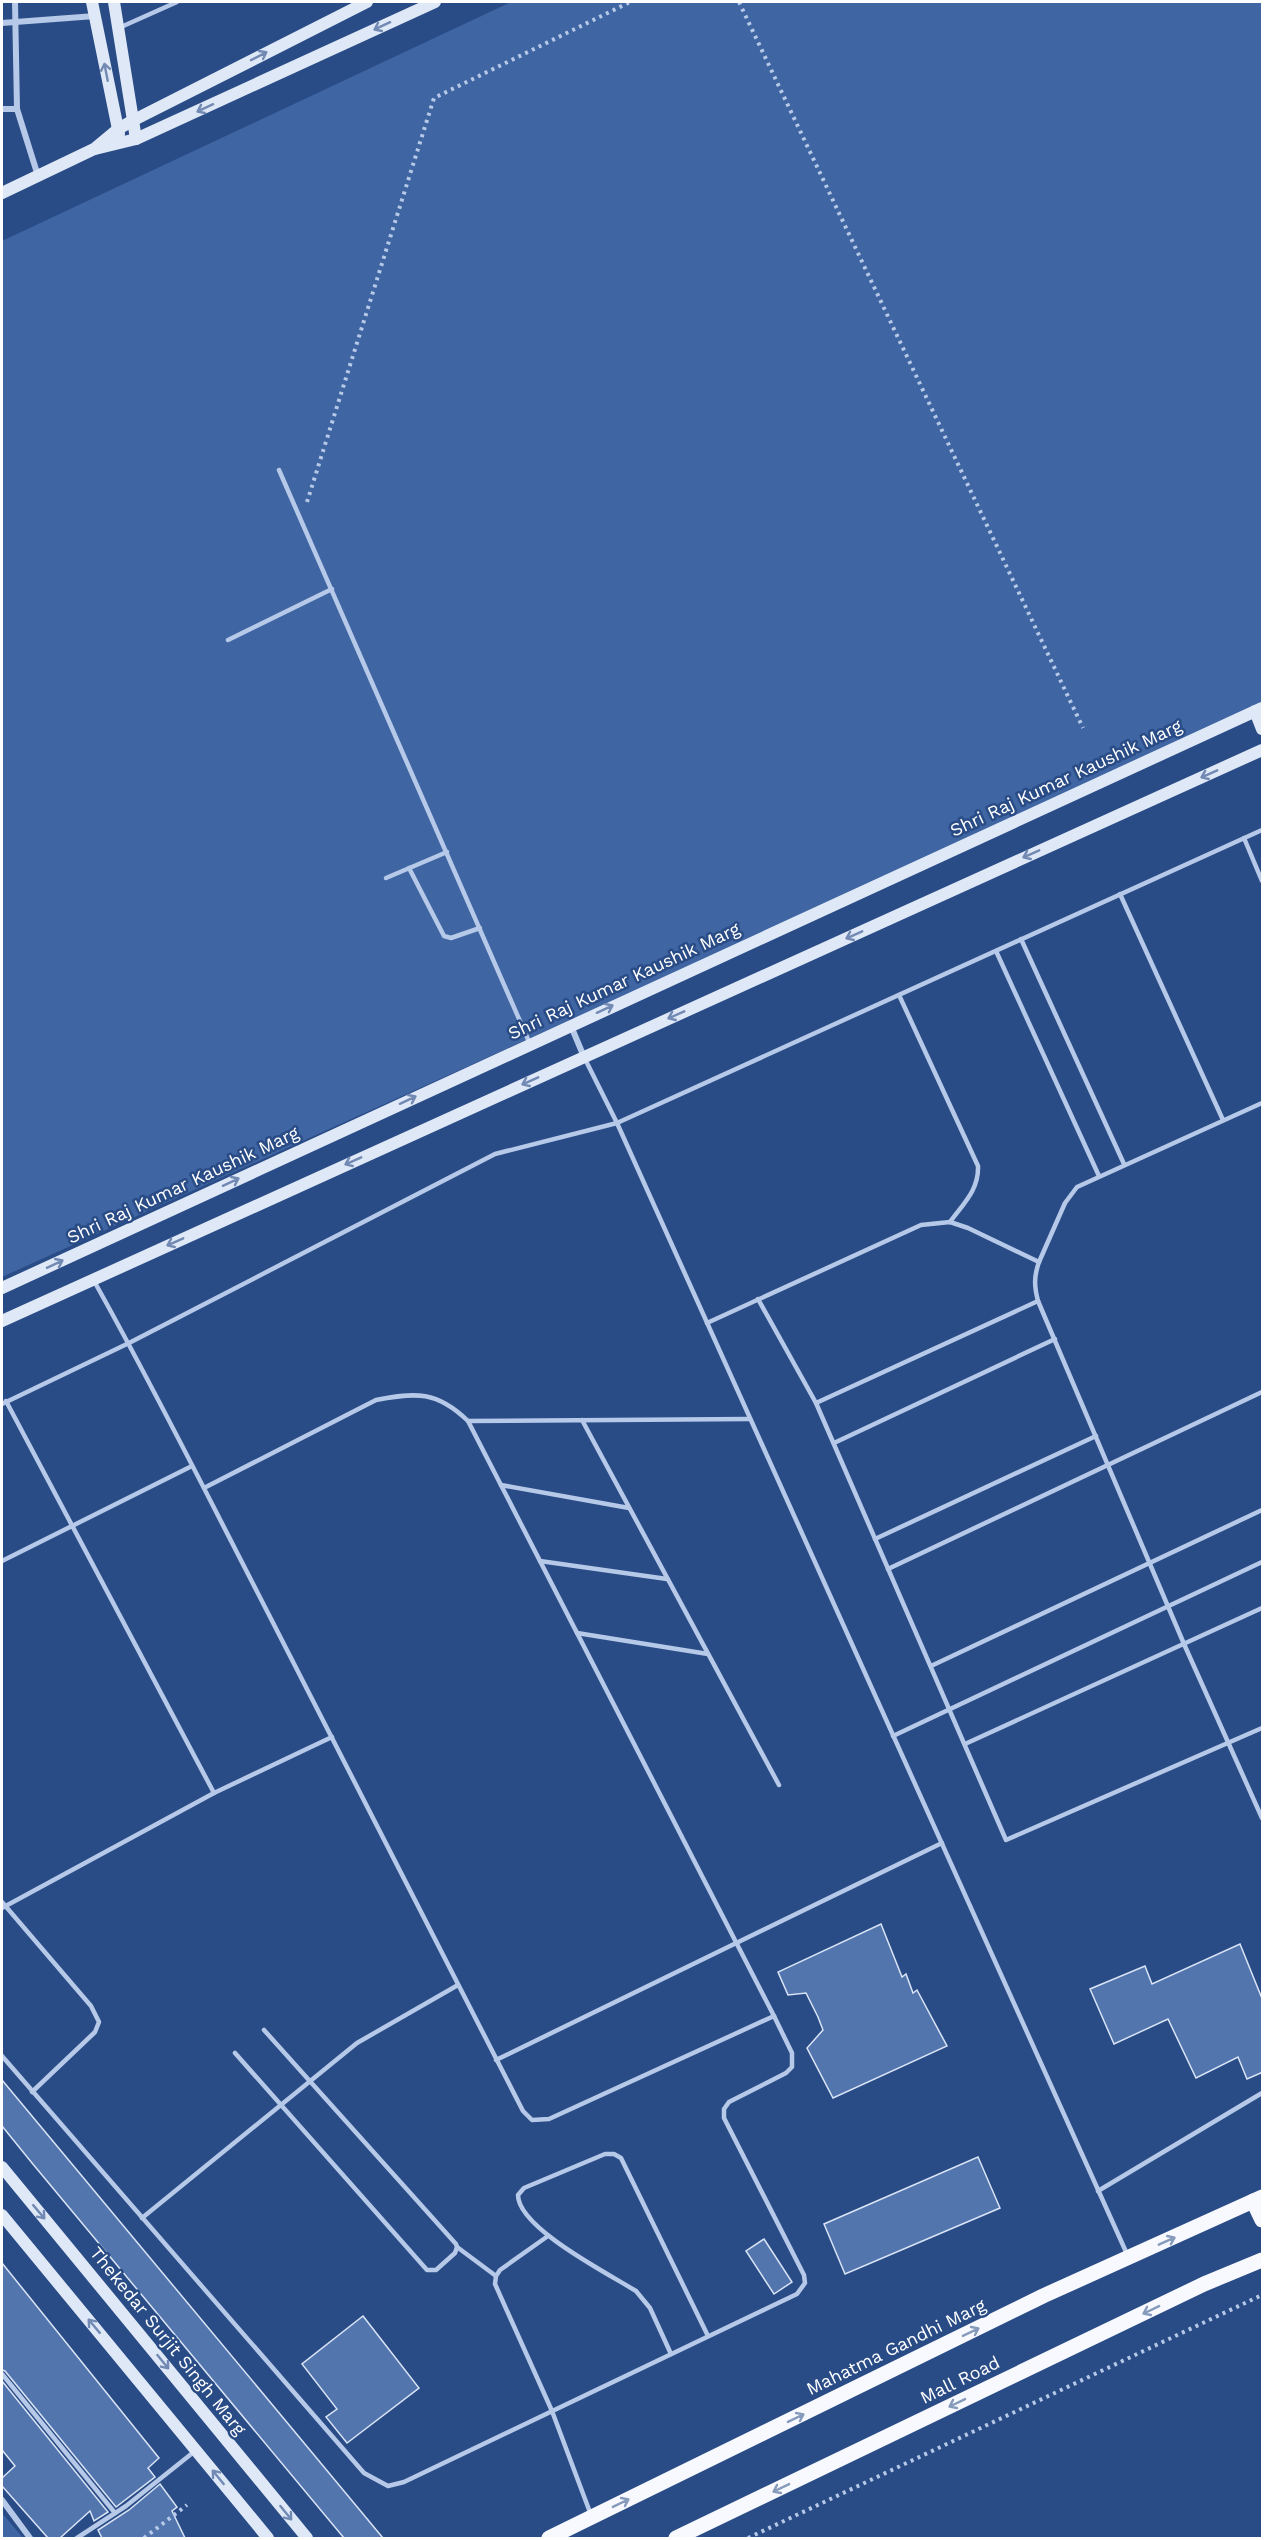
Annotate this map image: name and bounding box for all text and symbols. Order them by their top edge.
one-way arrow [373,21,391,33]
one-way arrow [250,49,268,61]
one-way arrow [100,62,111,82]
one-way arrow [196,102,214,114]
street label: Shri Raj Kumar Kaushik Marg [947,714,1185,841]
one-way arrow [1201,769,1219,780]
one-way arrow [1023,849,1041,861]
street label: Shri Raj Kumar Kaushik Marg [505,917,743,1044]
one-way arrow [845,929,863,941]
one-way arrow [595,1003,613,1015]
one-way arrow [668,1010,686,1021]
one-way arrow [522,1076,540,1087]
one-way arrow [399,1094,417,1105]
street label: Shri Raj Kumar Kaushik Marg [64,1121,302,1248]
one-way arrow [344,1156,362,1168]
one-way arrow [222,1175,240,1187]
one-way arrow [166,1236,184,1248]
one-way arrow [45,1257,63,1269]
one-way arrow [32,2204,46,2219]
one-way arrow [1157,2234,1175,2246]
street label: Thekedar Surjit Singh Marg [86,2242,251,2439]
street label: Mahatma Gandhi Marg [803,2294,989,2399]
one-way arrow [1143,2304,1161,2316]
one-way arrow [87,2319,101,2334]
one-way arrow [961,2325,979,2337]
street label: Mall Road [917,2351,1003,2408]
one-way arrow [157,2354,170,2370]
one-way arrow [948,2398,966,2410]
one-way arrow [786,2411,804,2423]
one-way arrow [211,2469,224,2485]
one-way arrow [773,2483,791,2494]
one-way arrow [611,2497,629,2509]
one-way arrow [280,2505,293,2521]

